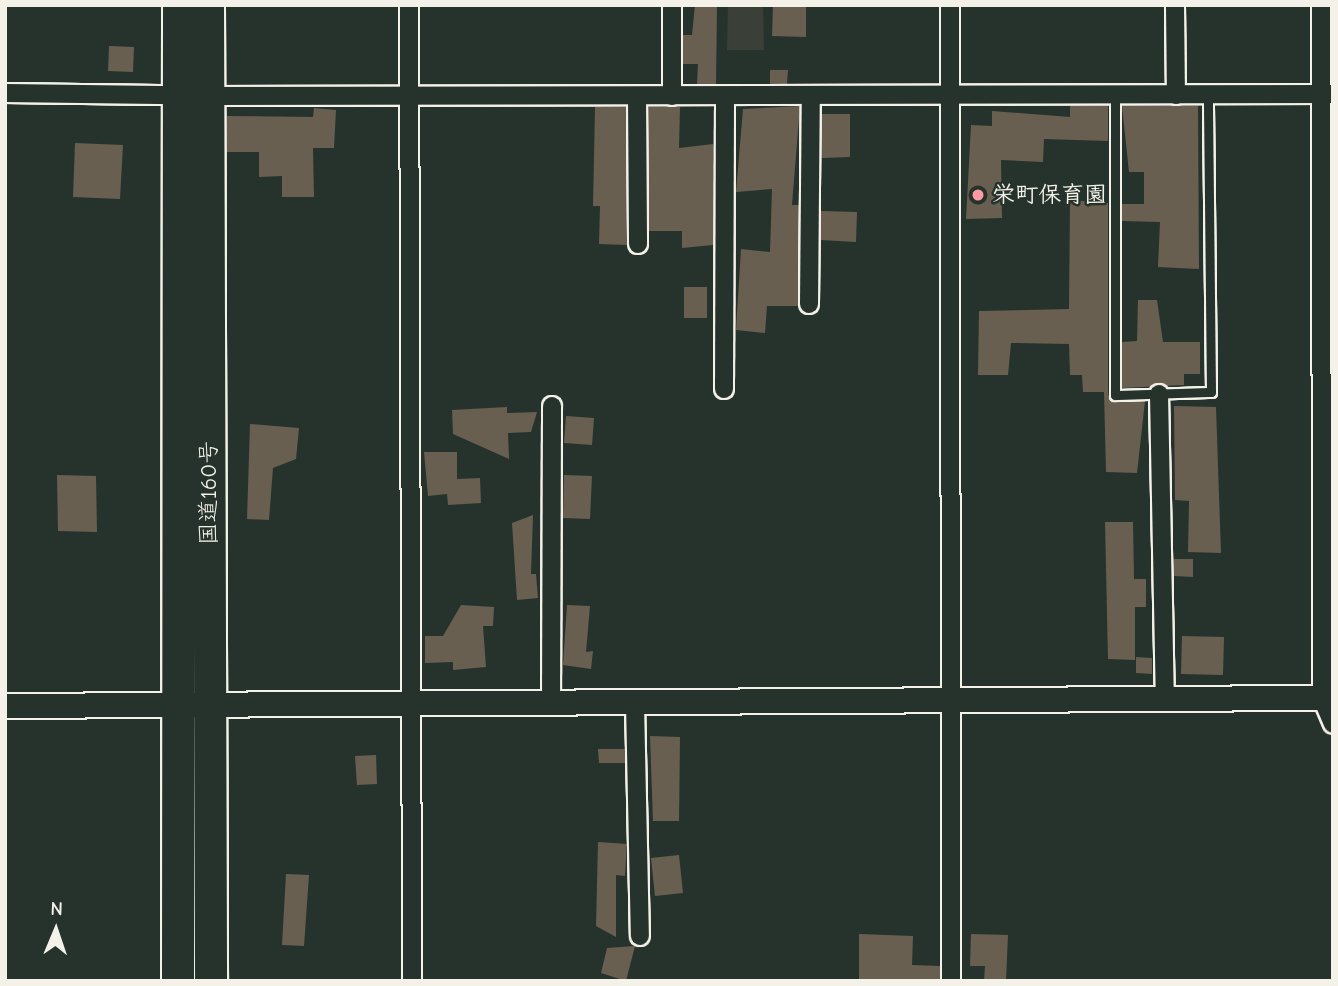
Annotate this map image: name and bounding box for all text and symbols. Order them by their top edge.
place label: 栄町保育園 [992,181,1107,209]
marker: 栄町保育園 [970,187,986,203]
street label: 国道160号 [195,441,223,545]
north arrow [21,895,91,965]
text: N [50,898,63,920]

